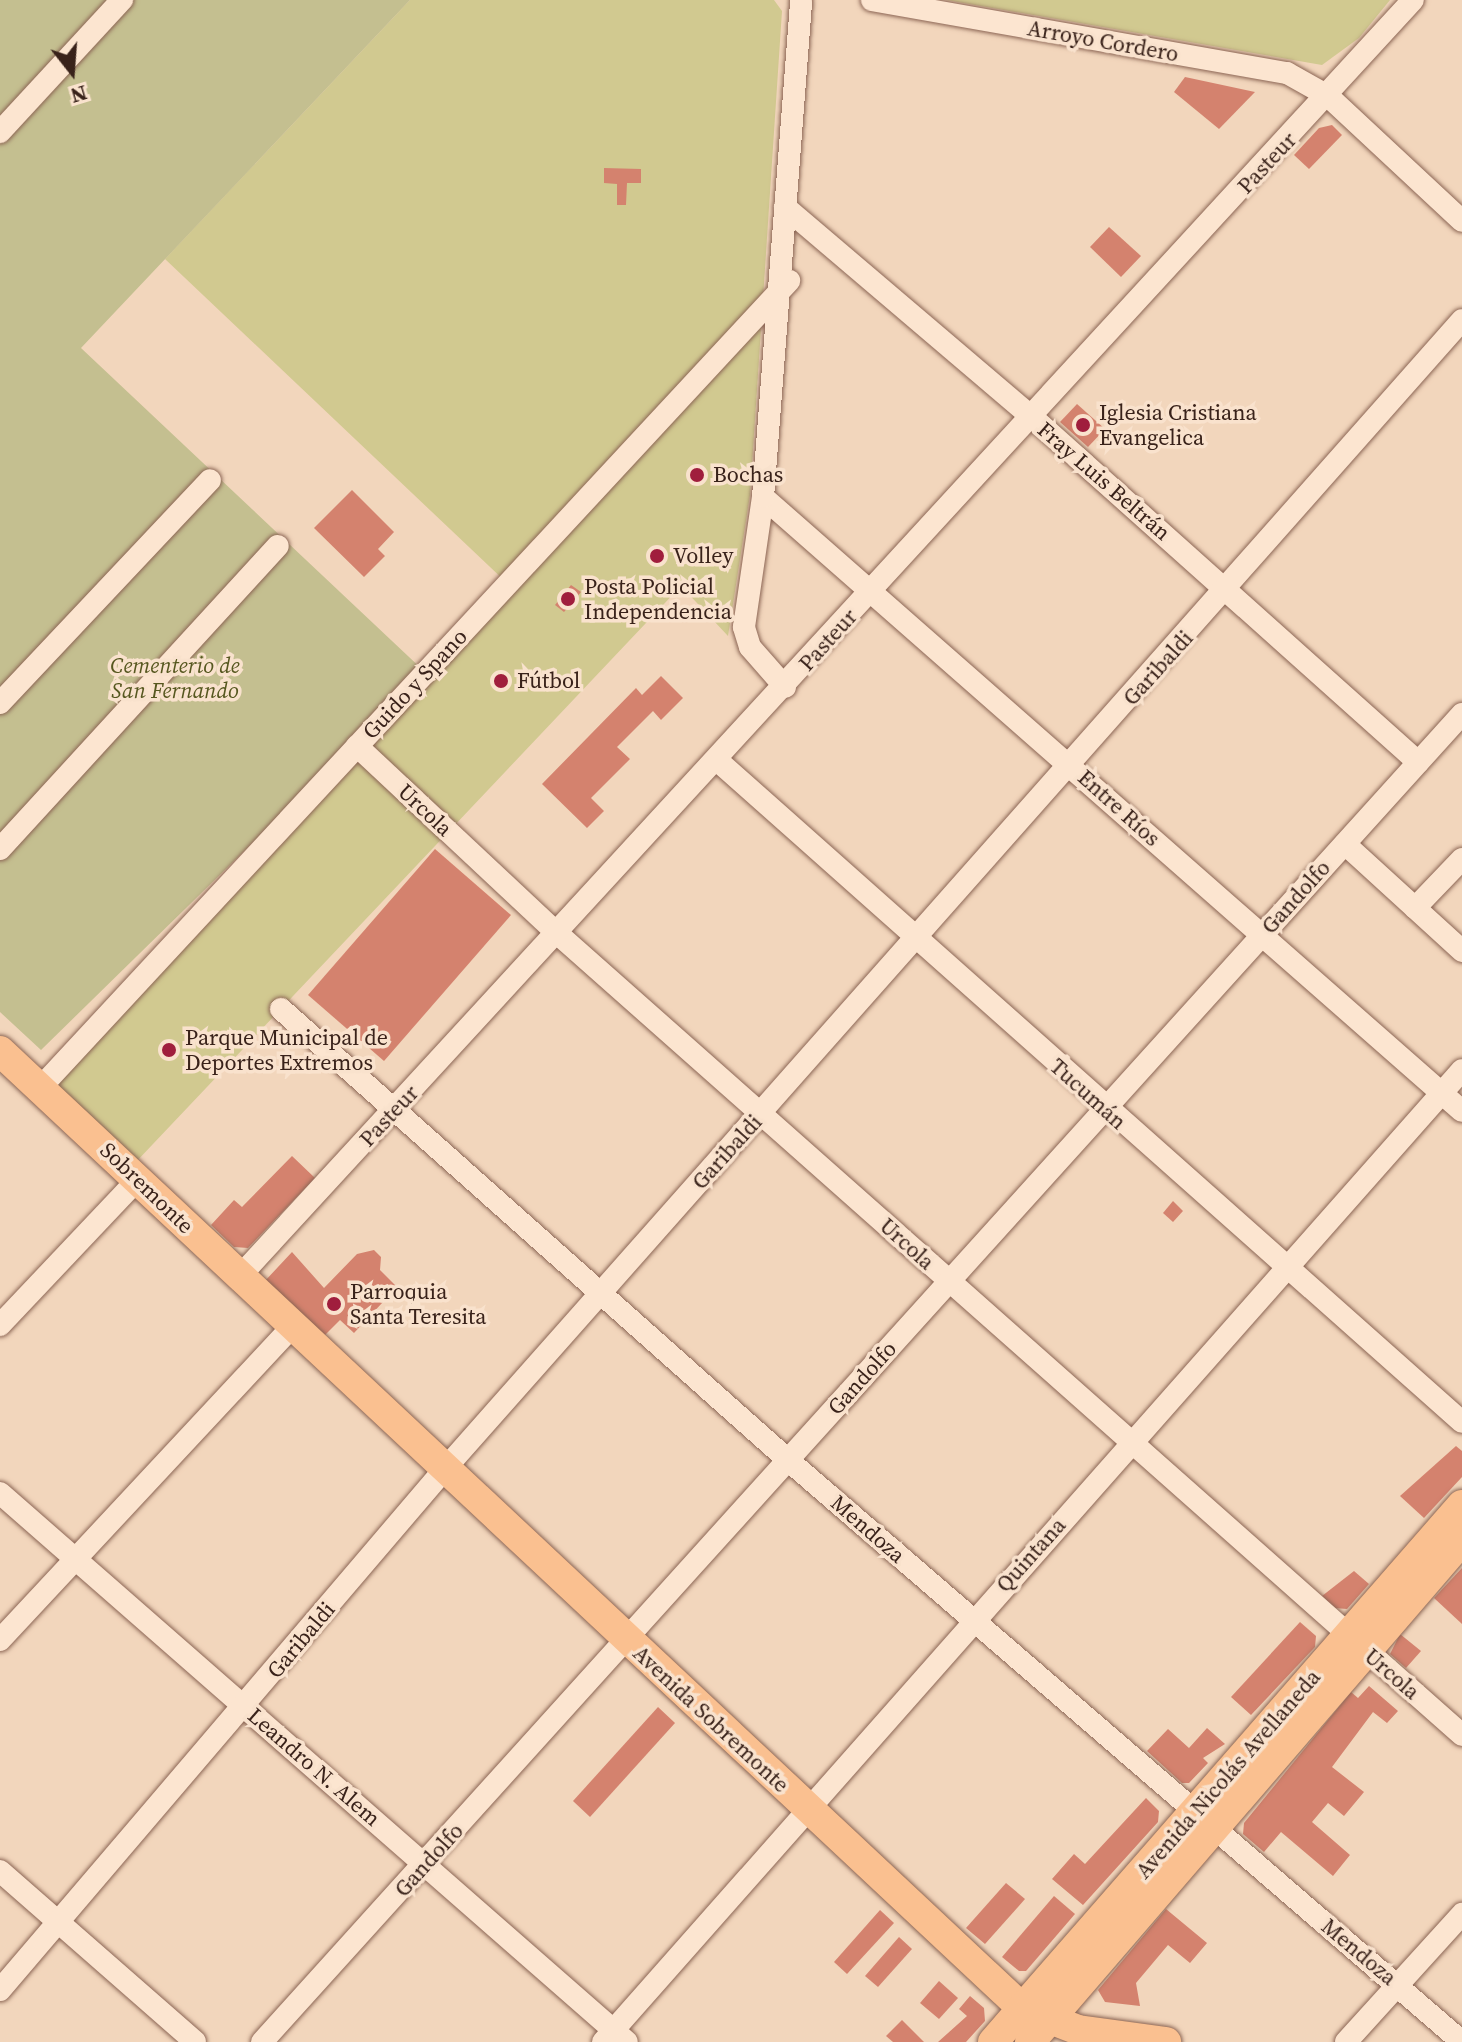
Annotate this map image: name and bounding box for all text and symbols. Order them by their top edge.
street label: Arroyo Cordero [1025,15,1181,67]
north arrow [32,32,112,112]
text: N [67,78,91,112]
street label: Pasteur [1232,127,1302,199]
place label: Iglesia Cristiana Evangelica [1099,399,1257,450]
street label: Fray Luis Beltrán [1032,416,1176,546]
marker: Iglesia Cristiana Evangelica [1074,416,1092,434]
place label: Bochas [713,462,783,488]
marker: Bochas [688,466,706,484]
place label: Volley [673,543,733,569]
marker: Volley [648,547,666,565]
place label: Posta Policial Independencia [584,573,732,624]
marker: Posta Policial Independencia [559,590,577,608]
street label: Pasteur [793,604,863,676]
street label: Guido y Spano [357,624,473,744]
street label: Garibaldi [1118,625,1198,711]
park label: Cementerio de San Fernando [110,652,240,704]
place label: Fútbol [517,668,580,694]
marker: Fútbol [492,672,510,690]
street label: Entre Ríos [1072,764,1166,852]
street label: Urcola [392,778,458,842]
street label: Gandolfo [1256,855,1336,939]
place label: Parque Municipal de Deportes Extremos [185,1024,388,1076]
marker: Parque Municipal de Deportes Extremos [160,1041,178,1059]
street label: Tucumán [1045,1053,1131,1135]
street label: Pasteur [354,1080,424,1152]
street label: Garibaldi [687,1109,767,1195]
street label: Sobremonte [95,1137,199,1239]
street label: Urcola [874,1213,940,1275]
place label: Parroquia Santa Teresita [350,1278,487,1330]
marker: Parroquia Santa Teresita [325,1295,343,1313]
street label: Gandolfo [822,1336,902,1420]
street label: Mendoza [825,1490,911,1568]
street label: Quintana [991,1512,1071,1598]
street label: Garibaldi [262,1596,340,1684]
street label: Avenida Sobremonte [628,1640,794,1798]
street label: Urcola [1359,1643,1425,1705]
street label: Avenida Nicolás Avellaneda [1130,1664,1326,1884]
street label: Leandro N. Alem [242,1702,386,1832]
street label: Gandolfo [389,1818,469,1902]
street label: Mendoza [1316,1913,1402,1991]

